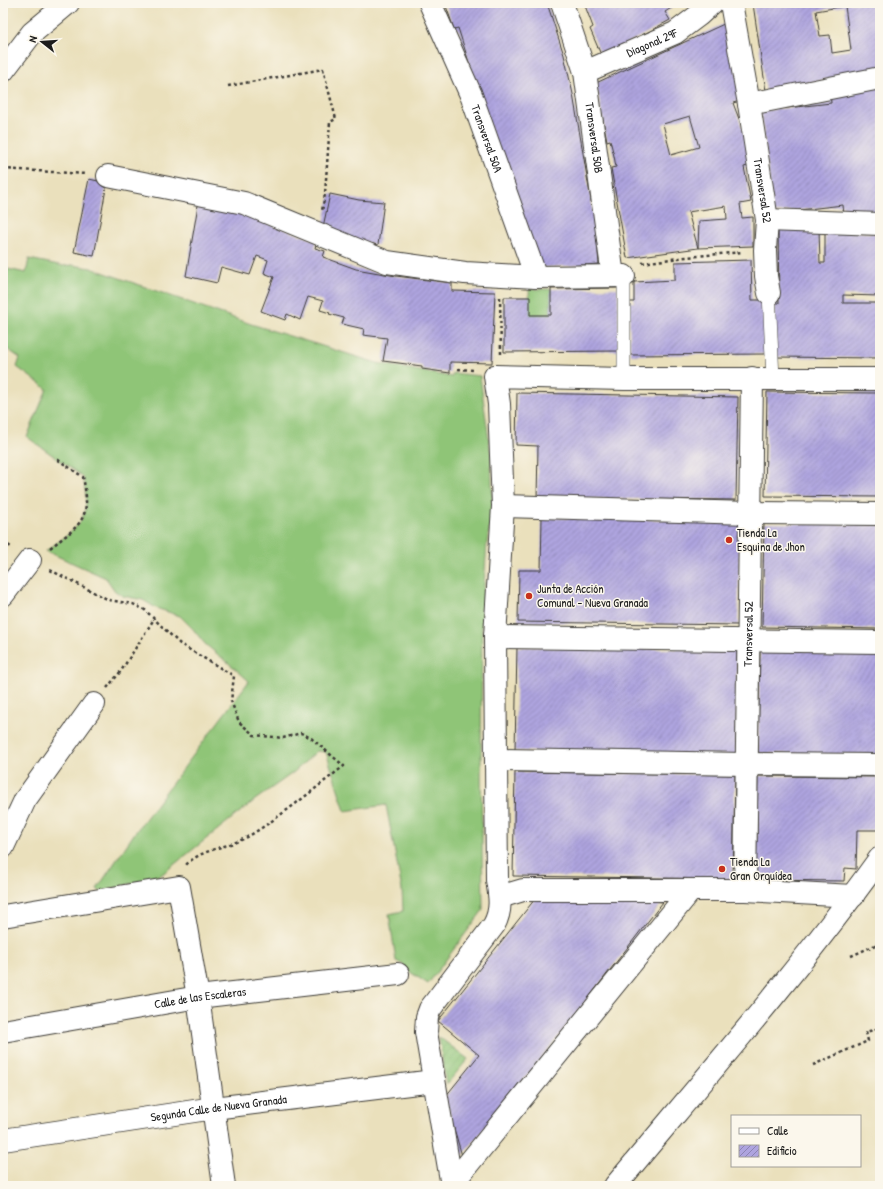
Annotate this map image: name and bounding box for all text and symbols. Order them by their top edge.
north arrow [22,22,62,62]
street label: Diagonal 29F [624,24,680,61]
text: N [25,34,40,44]
street label: Transversal 50B [581,101,608,174]
street label: Transversal 50A [467,102,507,175]
street label: Transversal 52 [749,157,776,224]
place label: Tienda La Esquina de Jhon [737,524,805,555]
marker: Tienda La Esquina de Jhon [724,535,734,545]
place label: Junta de Acción Comunal - Nueva Granada [537,580,648,611]
marker: Junta de Acción Comunal - Nueva Granada [524,591,534,601]
street label: Transversal 52 [739,601,757,667]
place label: Tienda La Gran Orquídea [730,853,792,884]
marker: Tienda La Gran Orquídea [717,864,727,874]
street label: Calle de las Escaleras [153,982,247,1013]
street label: Segunda Calle de Nueva Granada [149,1090,288,1126]
legend [731,1115,861,1167]
text: Calle [767,1122,788,1139]
text: Edificio [767,1142,797,1159]

